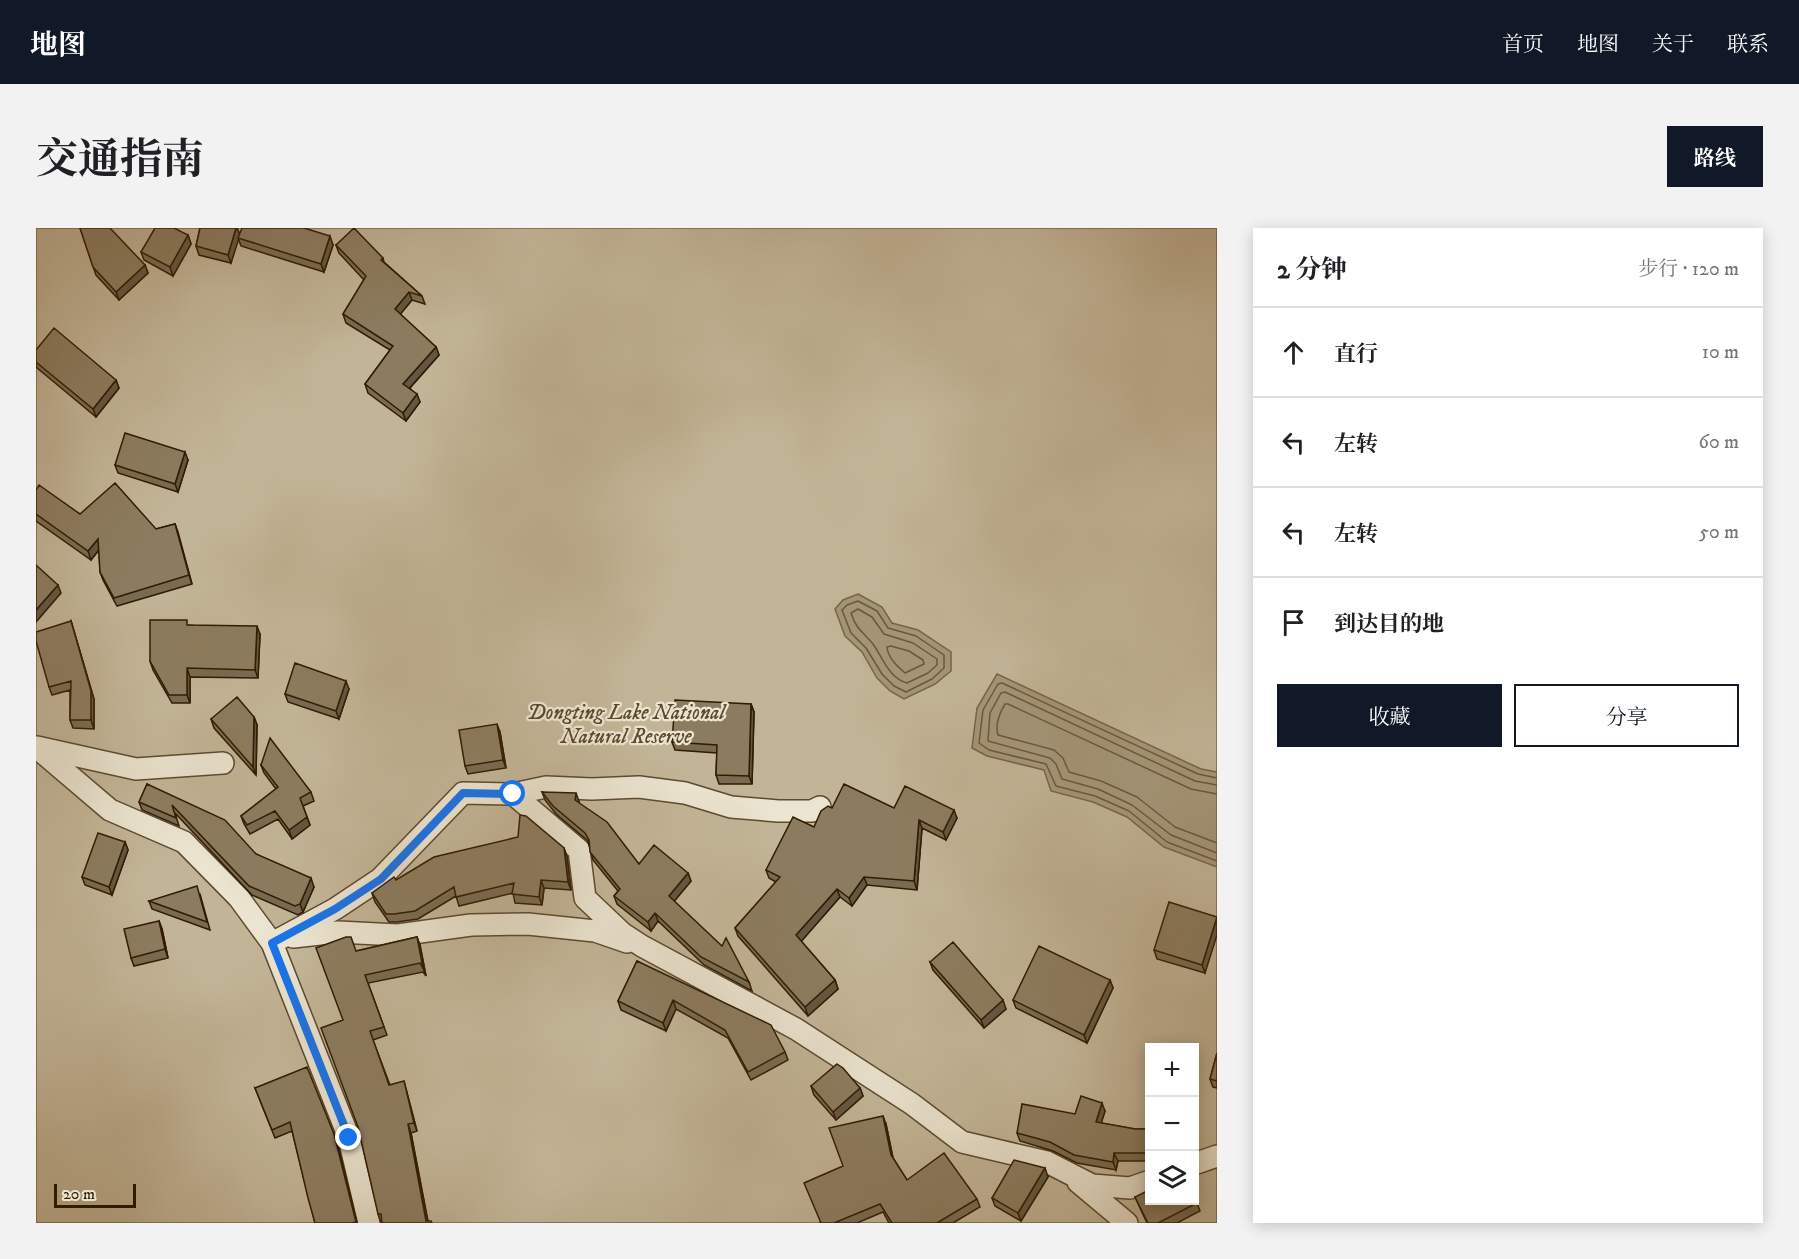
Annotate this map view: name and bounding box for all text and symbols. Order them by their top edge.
text: 地图 [30,28,86,63]
text: 首页 [1502,32,1544,58]
text: 地图 [1577,32,1619,58]
text: 关于 [1652,32,1694,58]
text: 联系 [1727,32,1769,58]
button: 路线 [1667,126,1763,187]
text: 交通指南 [36,135,204,187]
text: 2 分钟 [1277,254,1347,287]
text: 步行 · 120 m [1638,257,1739,282]
icon: ahead [1277,336,1310,369]
text: 10 m [1702,340,1739,365]
text: 直行 [1334,341,1378,368]
icon: left [1277,426,1310,459]
text: 60 m [1699,430,1739,455]
text: 左转 [1334,431,1378,458]
icon: left [1277,516,1310,549]
text: 50 m [1699,520,1739,545]
text: 左转 [1334,521,1378,548]
icon: arrive [1277,606,1310,639]
text: 到达目的地 [1334,611,1444,638]
button: 收藏 [1277,684,1502,747]
button: 分享 [1514,684,1739,747]
park label: Dongting Lake National Natural Reserve [527,700,727,750]
route start [499,780,525,806]
map controls [1145,1043,1199,1205]
button: + [1145,1043,1199,1097]
button: − [1145,1097,1199,1151]
route end [335,1124,361,1150]
button: layers [1145,1151,1199,1205]
scale bar [54,1181,136,1208]
text: 20 m [63,1184,95,1204]

